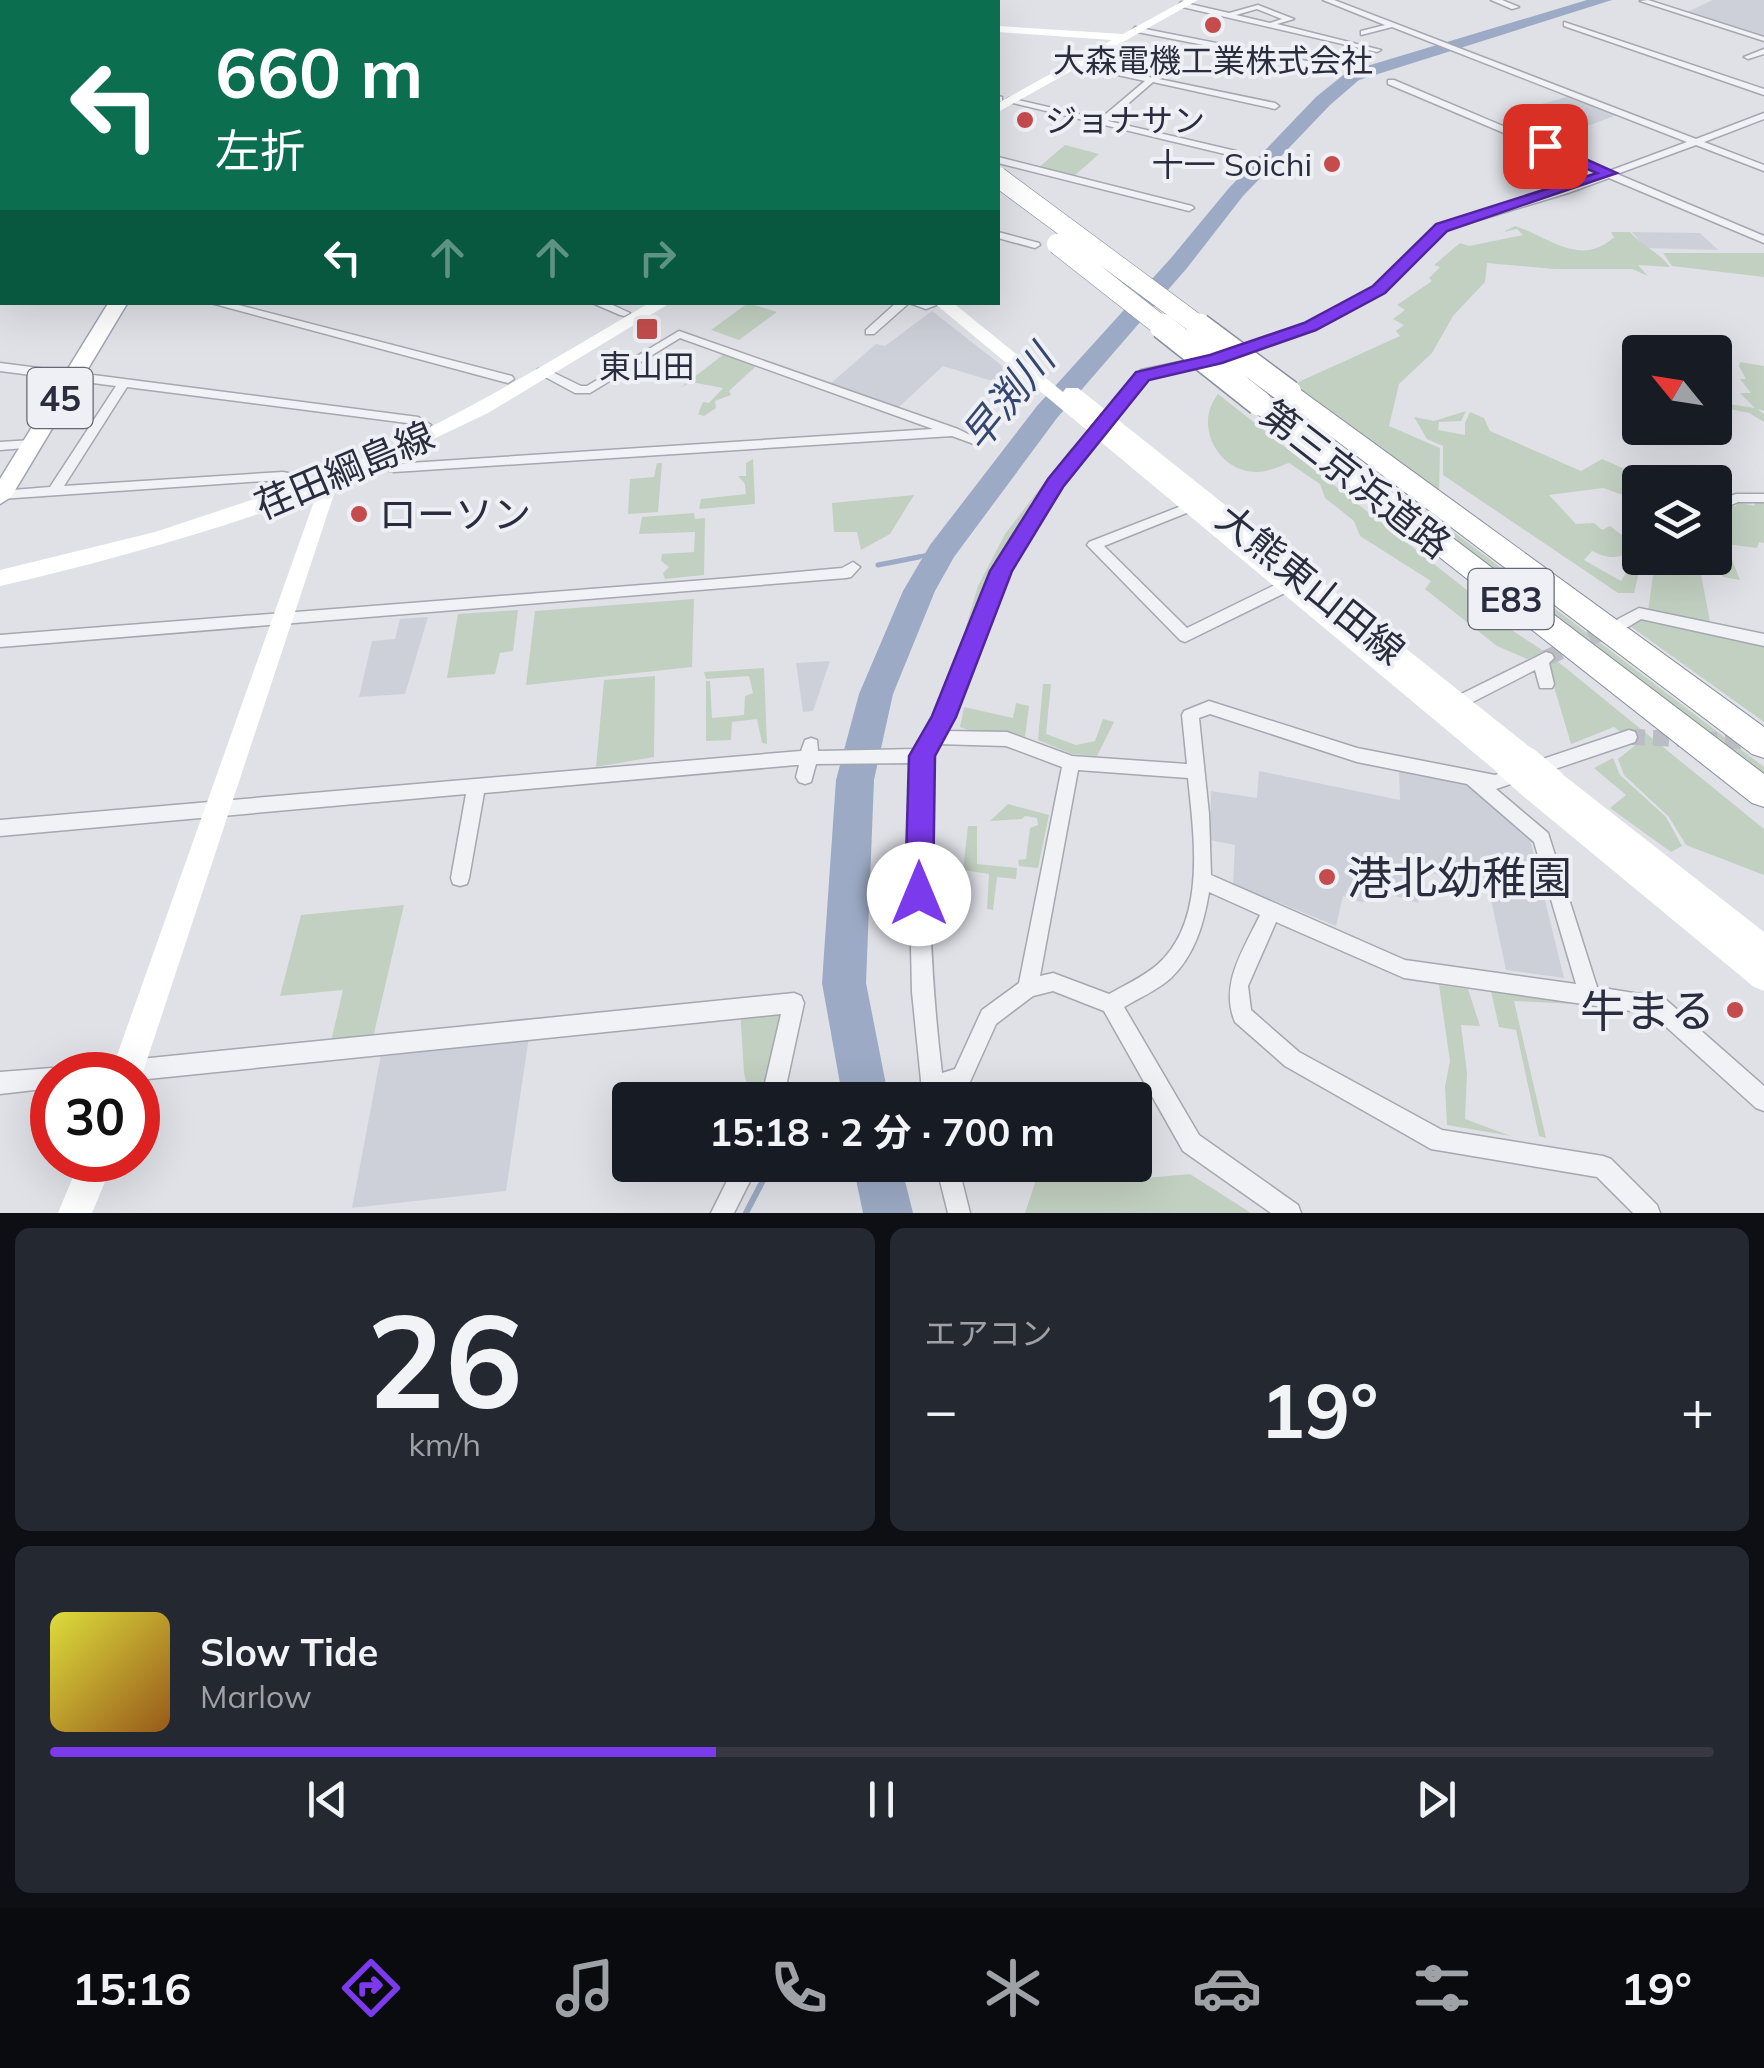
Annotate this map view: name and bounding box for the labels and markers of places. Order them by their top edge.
marker: 大森電機工業株式会社 [1202,14,1224,36]
place label: 大森電機工業株式会社 [1053,40,1373,80]
place label: ジョナサン [1045,100,1205,140]
pin [1503,104,1588,189]
marker: ジョナサン [1014,109,1036,131]
place label: 十一 Soichi [1152,144,1312,184]
marker: 十一 Soichi [1321,153,1343,175]
marker: 東山田 [634,316,660,342]
place label: 東山田 [599,346,695,386]
place label: ローソン [379,490,531,538]
marker: ローソン [348,503,370,525]
place label: 港北幼稚園 [1347,849,1572,905]
marker: 港北幼稚園 [1316,866,1338,888]
place label: 牛まる [1580,982,1715,1038]
marker: 牛まる [1724,999,1746,1021]

